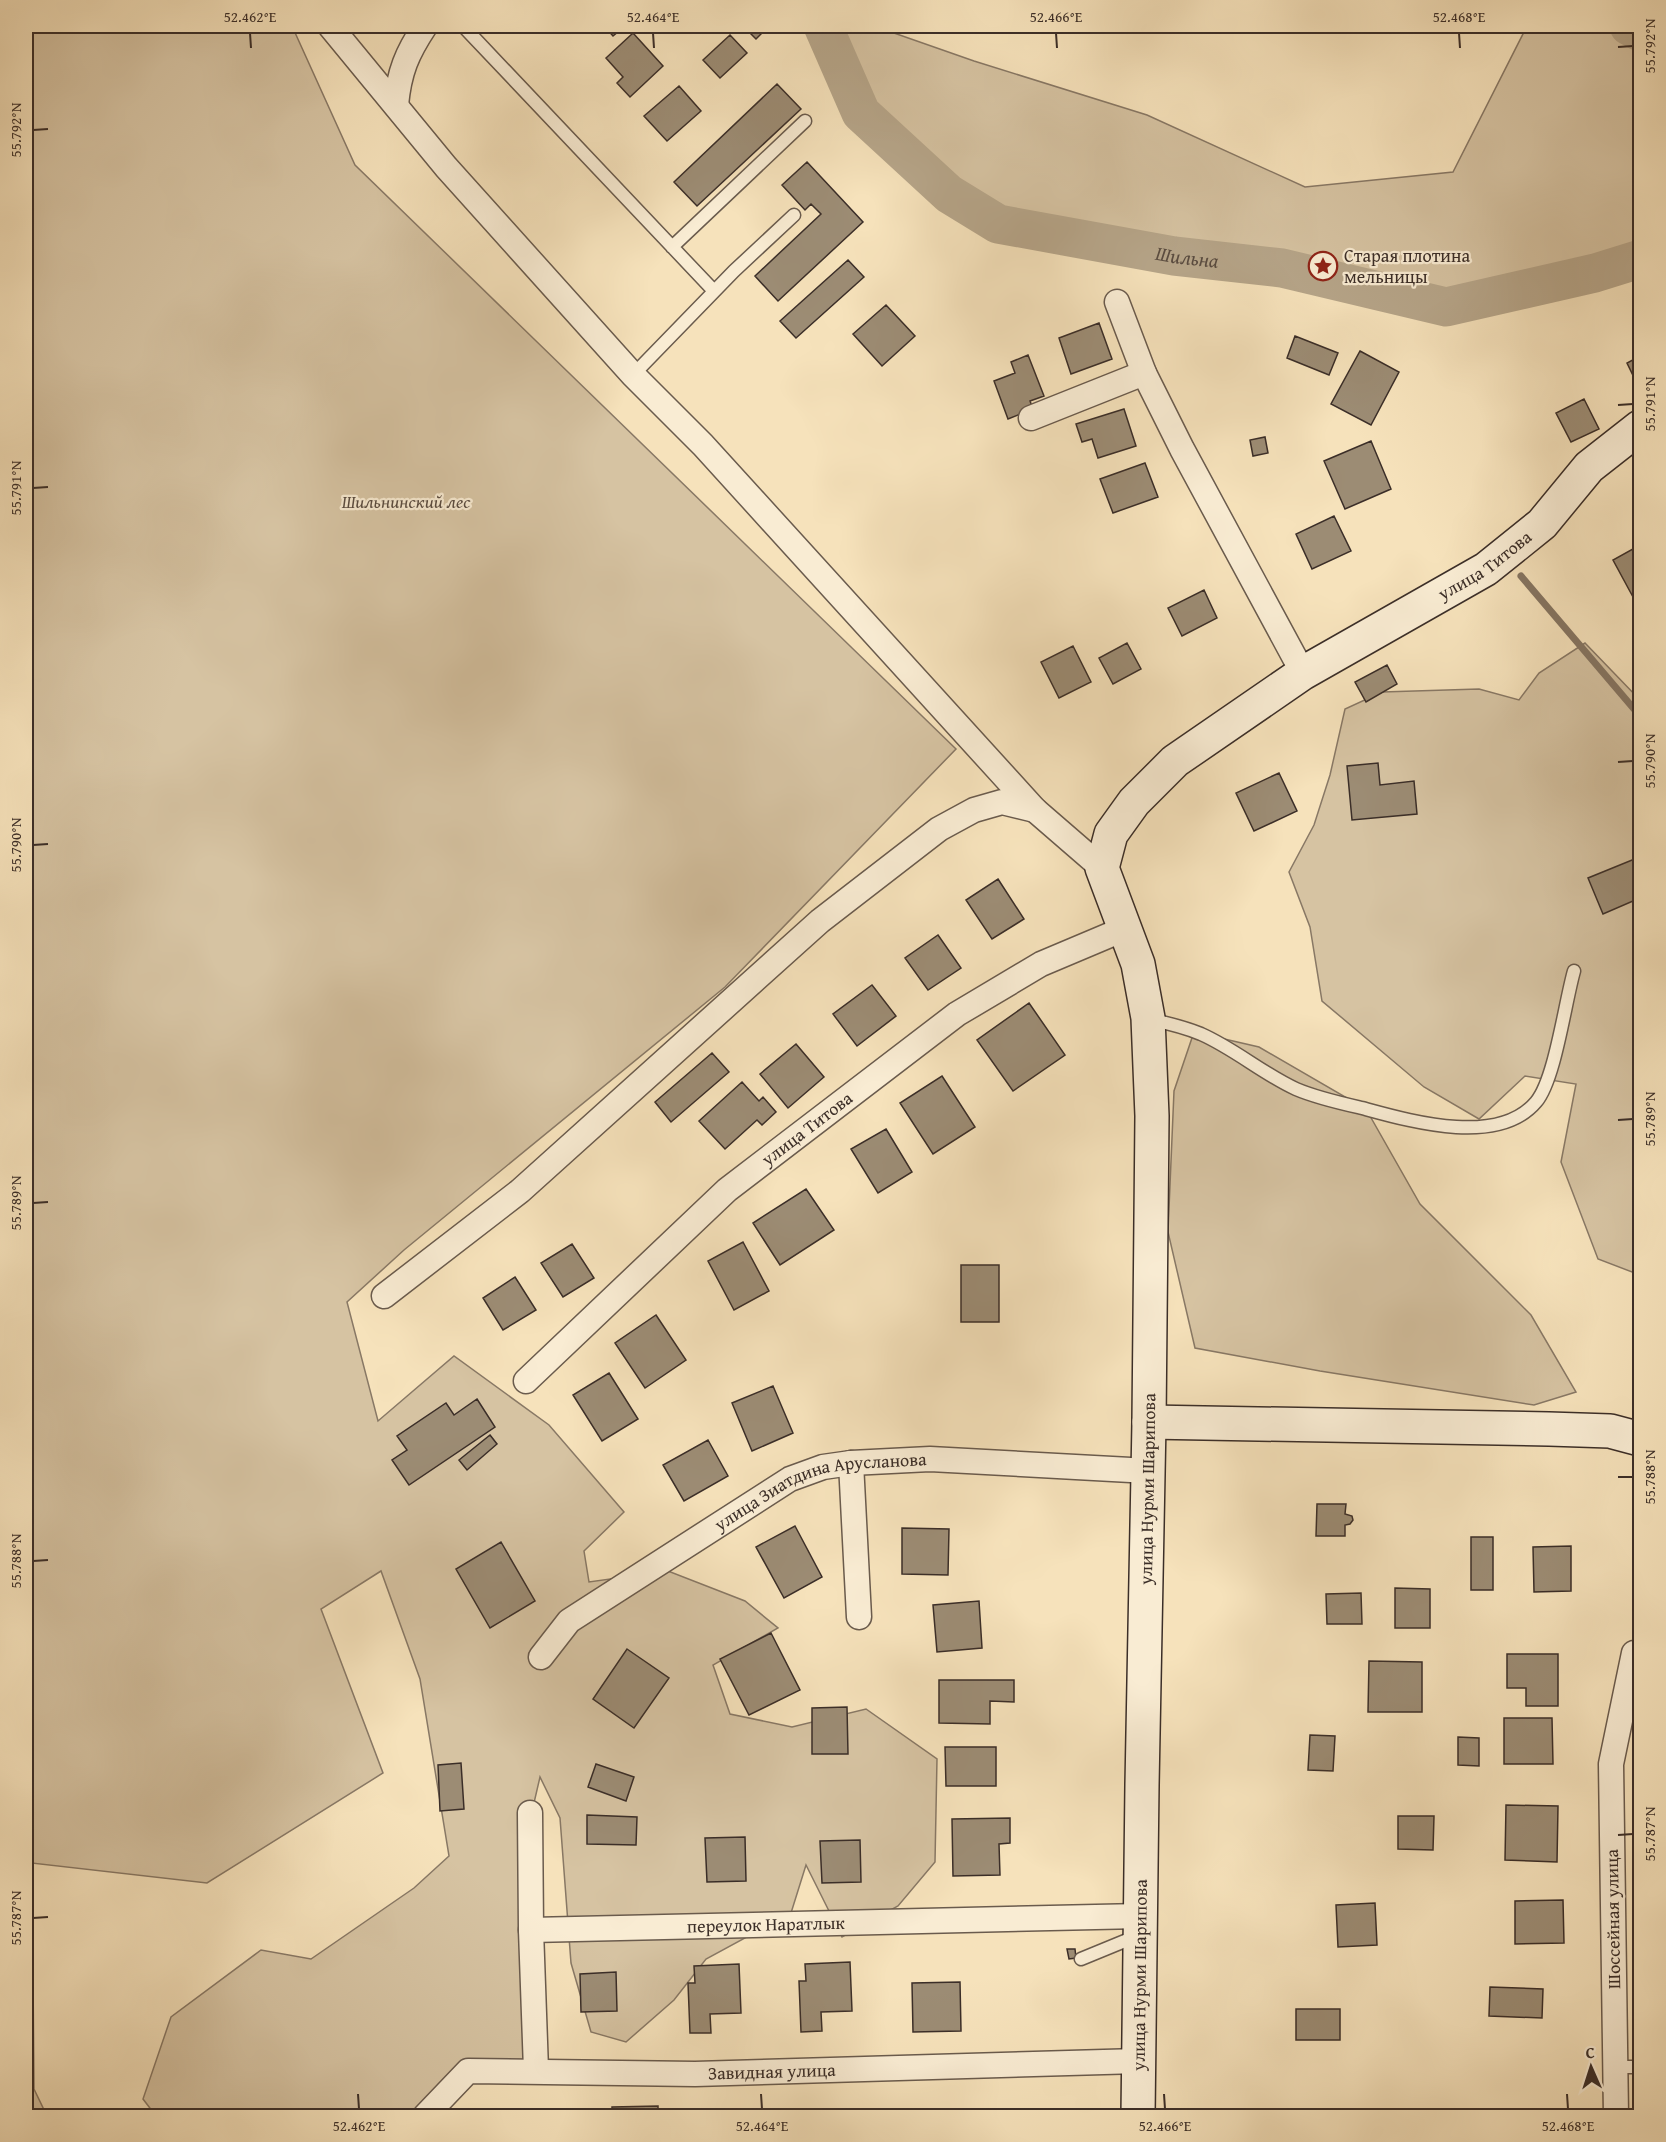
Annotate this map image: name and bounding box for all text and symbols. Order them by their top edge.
text: 52.462°E [224,6,277,27]
text: 52.464°E [627,6,680,27]
text: 52.466°E [1030,6,1083,27]
text: 52.468°E [1433,6,1486,27]
text: 55.792°N [1639,18,1660,73]
text: 55.792°N [5,102,26,157]
water label: Шильна [1153,238,1221,275]
place label: Старая плотина мельницы [1344,242,1470,290]
place icon: Старая плотина мельницы [1307,250,1339,282]
text: 55.791°N [1639,376,1660,431]
text: 55.791°N [5,460,26,515]
park label: Шильнинский лес [342,488,471,515]
street label: улица Титова [1432,523,1538,607]
text: 55.790°N [1639,733,1660,788]
text: 55.790°N [5,817,26,872]
street label: улица Титова [755,1084,858,1173]
text: 55.789°N [1639,1091,1660,1146]
text: 55.789°N [5,1175,26,1230]
street label: улица Нурми Шарипова [1132,1393,1162,1586]
street label: улица Зиатдина Арусланова [708,1445,928,1538]
text: 55.788°N [1639,1449,1660,1504]
text: 55.788°N [5,1533,26,1588]
text: 55.787°N [1639,1806,1660,1861]
street label: Шоссейная улица [1598,1848,1627,1989]
street label: улица Нурми Шарипова [1125,1879,1154,2072]
text: 55.787°N [5,1890,26,1945]
street label: переулок Наратлык [687,1909,846,1939]
north arrow [1561,2037,1621,2097]
text: С [1585,2040,1595,2064]
street label: Завидная улица [707,2056,836,2087]
text: 52.462°E [333,2115,386,2136]
text: 52.464°E [736,2115,789,2136]
text: 52.466°E [1139,2115,1192,2136]
text: 52.468°E [1542,2115,1595,2136]

